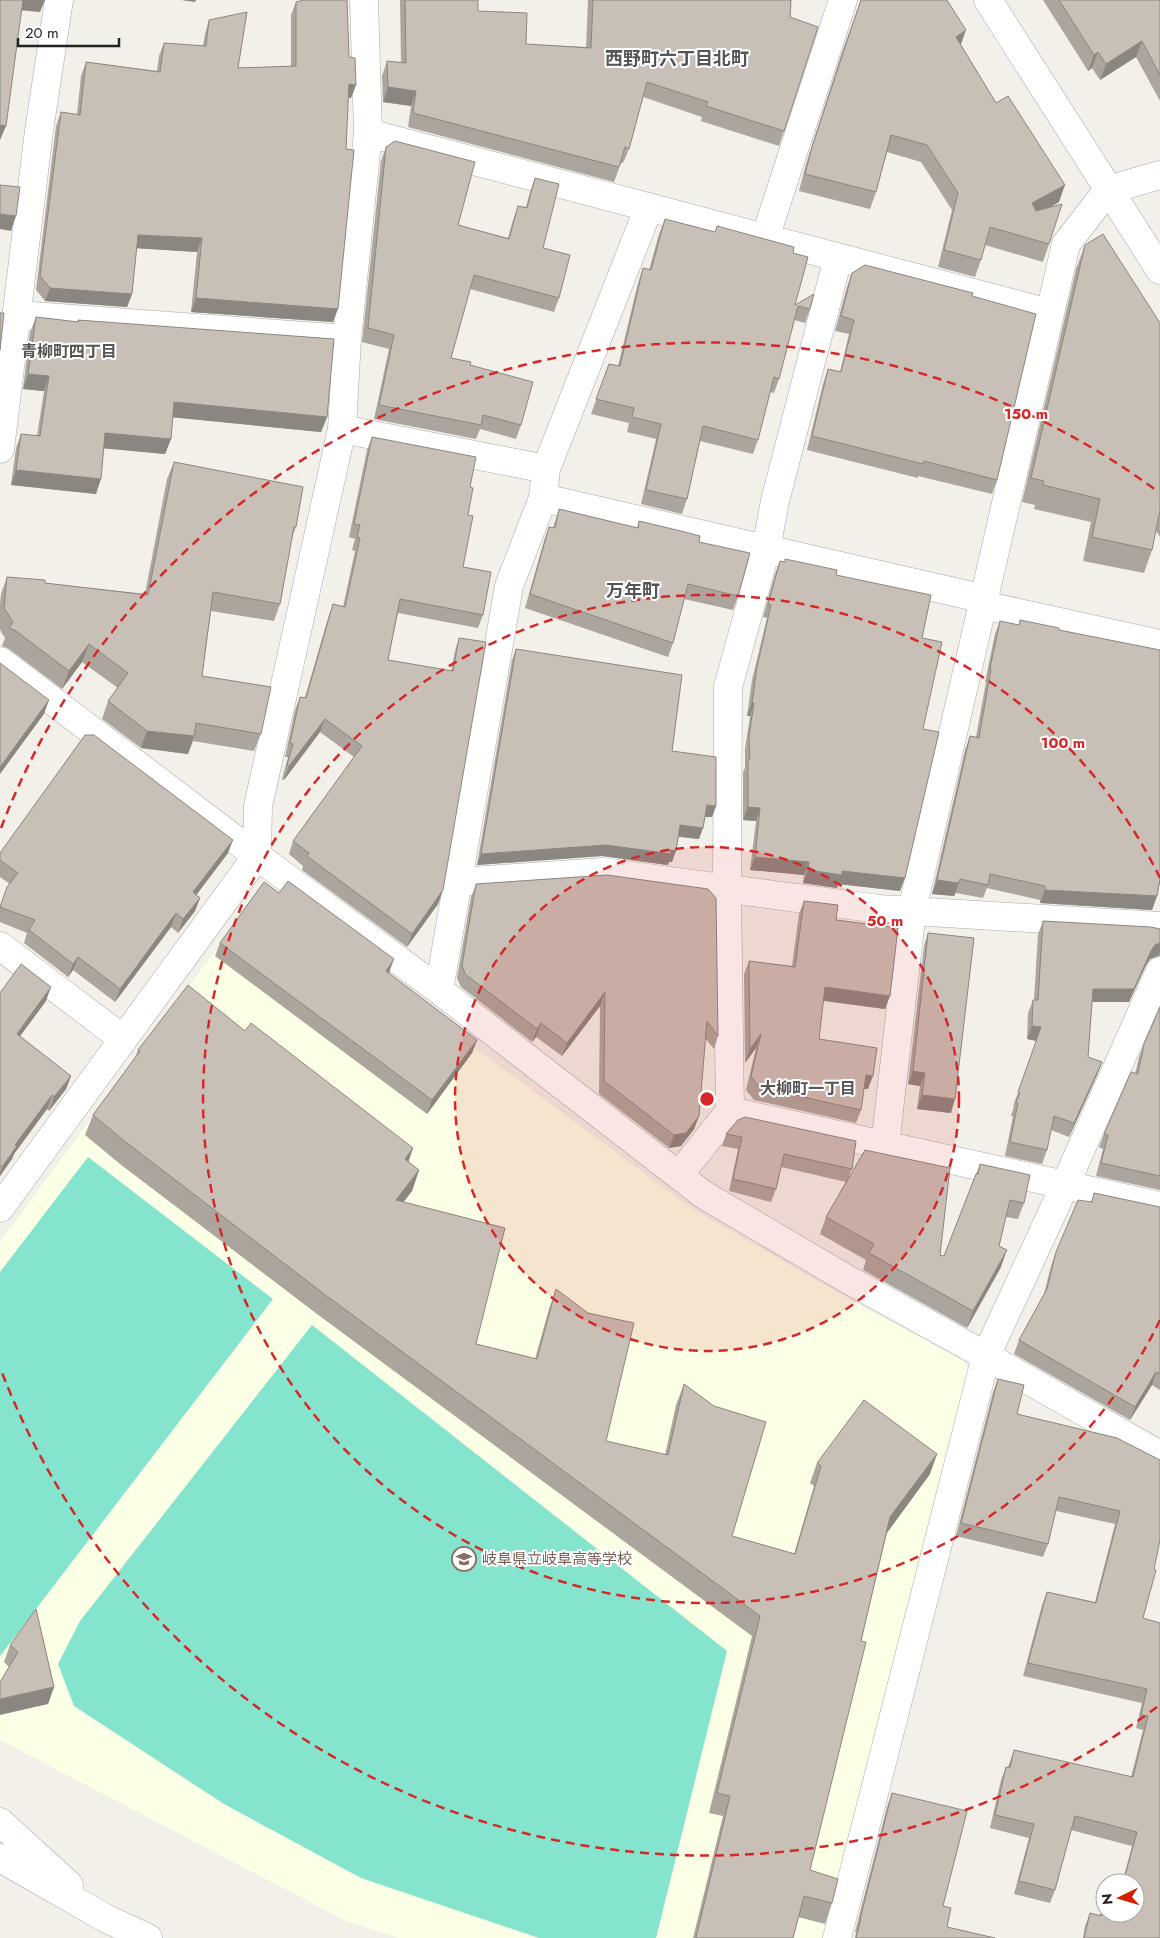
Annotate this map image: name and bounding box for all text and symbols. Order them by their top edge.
scale bar [18,15,119,47]
text: 20 m [25,22,59,44]
district label: 西野町六丁目北町 [605,46,749,72]
district label: 青柳町四丁目 [21,340,117,363]
text: 150 m [1004,403,1048,425]
district label: 万年町 [606,578,660,604]
text: 100 m [1041,732,1085,754]
text: 50 m [867,910,903,932]
district label: 大柳町一丁目 [760,1077,856,1100]
centre of rings [698,1090,716,1108]
school or university icon: 岐阜県立岐阜高等学校 [451,1546,477,1572]
place label: 岐阜県立岐阜高等学校 [482,1548,632,1570]
north arrow [1095,1873,1145,1923]
text: N [1097,1893,1117,1906]

